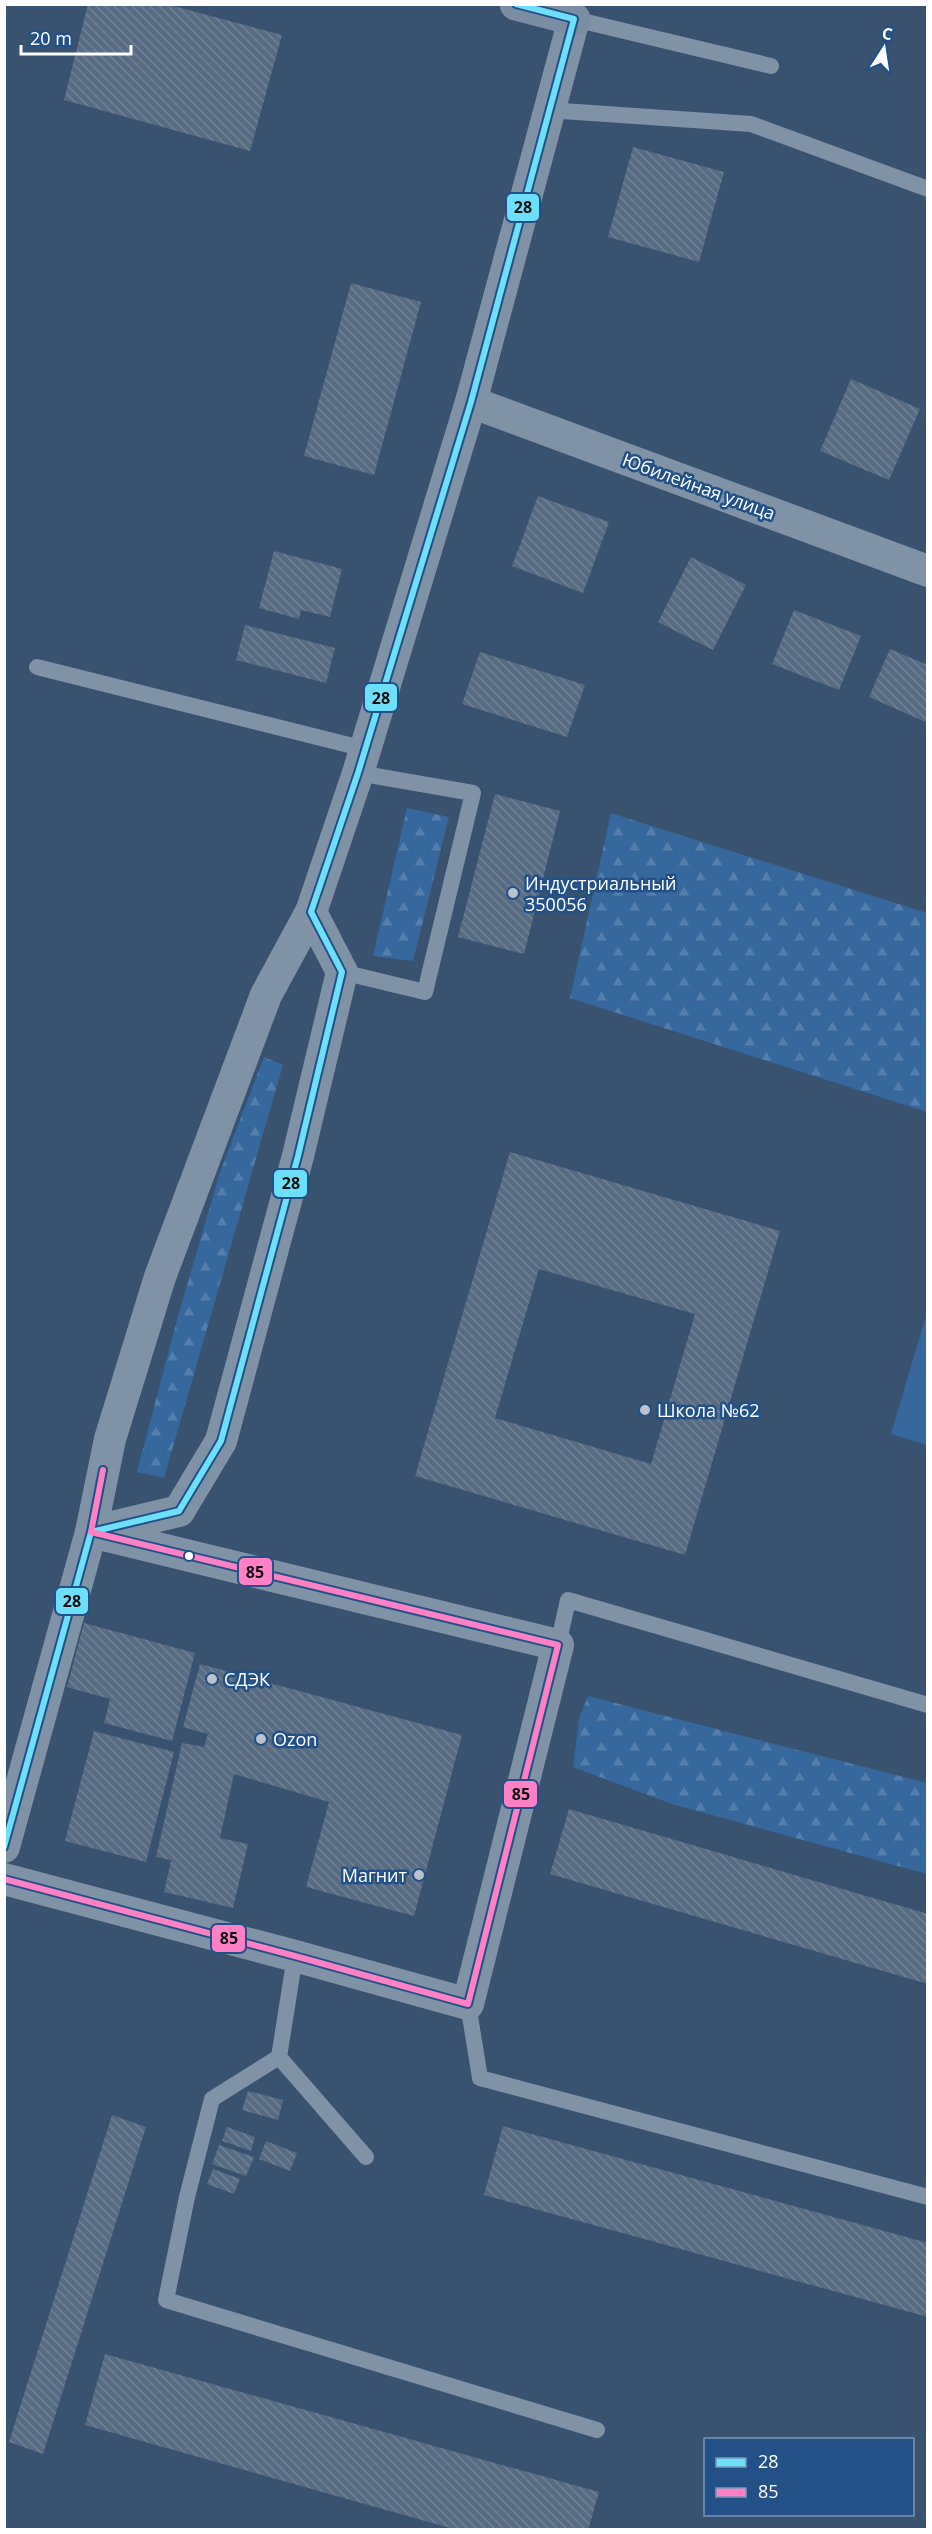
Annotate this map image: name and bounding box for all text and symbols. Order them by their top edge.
scale bar [21,18,130,56]
north arrow [854,18,914,78]
text: С [880,22,894,45]
text: 20 m [30,26,72,50]
line badge: 28 [506,193,540,222]
text: 28 [514,196,532,218]
street label: Юбилейная улица [619,447,779,525]
line badge: 28 [364,683,398,712]
text: 28 [372,687,390,709]
place label: Индустриальный 350056 [525,871,677,916]
marker: Индустриальный 350056 [506,886,520,900]
line badge: 28 [273,1169,308,1198]
text: 28 [282,1172,300,1194]
place label: Школа №62 [657,1398,760,1422]
marker: Школа №62 [638,1403,652,1417]
unlabelled marker [183,1550,195,1562]
line badge: 85 [238,1557,273,1586]
text: 85 [246,1561,264,1583]
line badge: 28 [55,1587,89,1615]
text: 28 [63,1590,81,1612]
place label: СДЭК [224,1667,270,1691]
marker: СДЭК [205,1672,219,1686]
place label: Ozon [273,1727,317,1751]
marker: Ozon [254,1732,268,1746]
line badge: 85 [503,1780,538,1808]
text: 85 [512,1783,530,1805]
place label: Магнит [342,1863,408,1887]
marker: Магнит [412,1868,426,1882]
line badge: 85 [211,1924,246,1953]
text: 85 [220,1927,238,1949]
legend [704,2438,914,2516]
text: 28 [758,2449,779,2473]
text: 85 [758,2479,779,2503]

